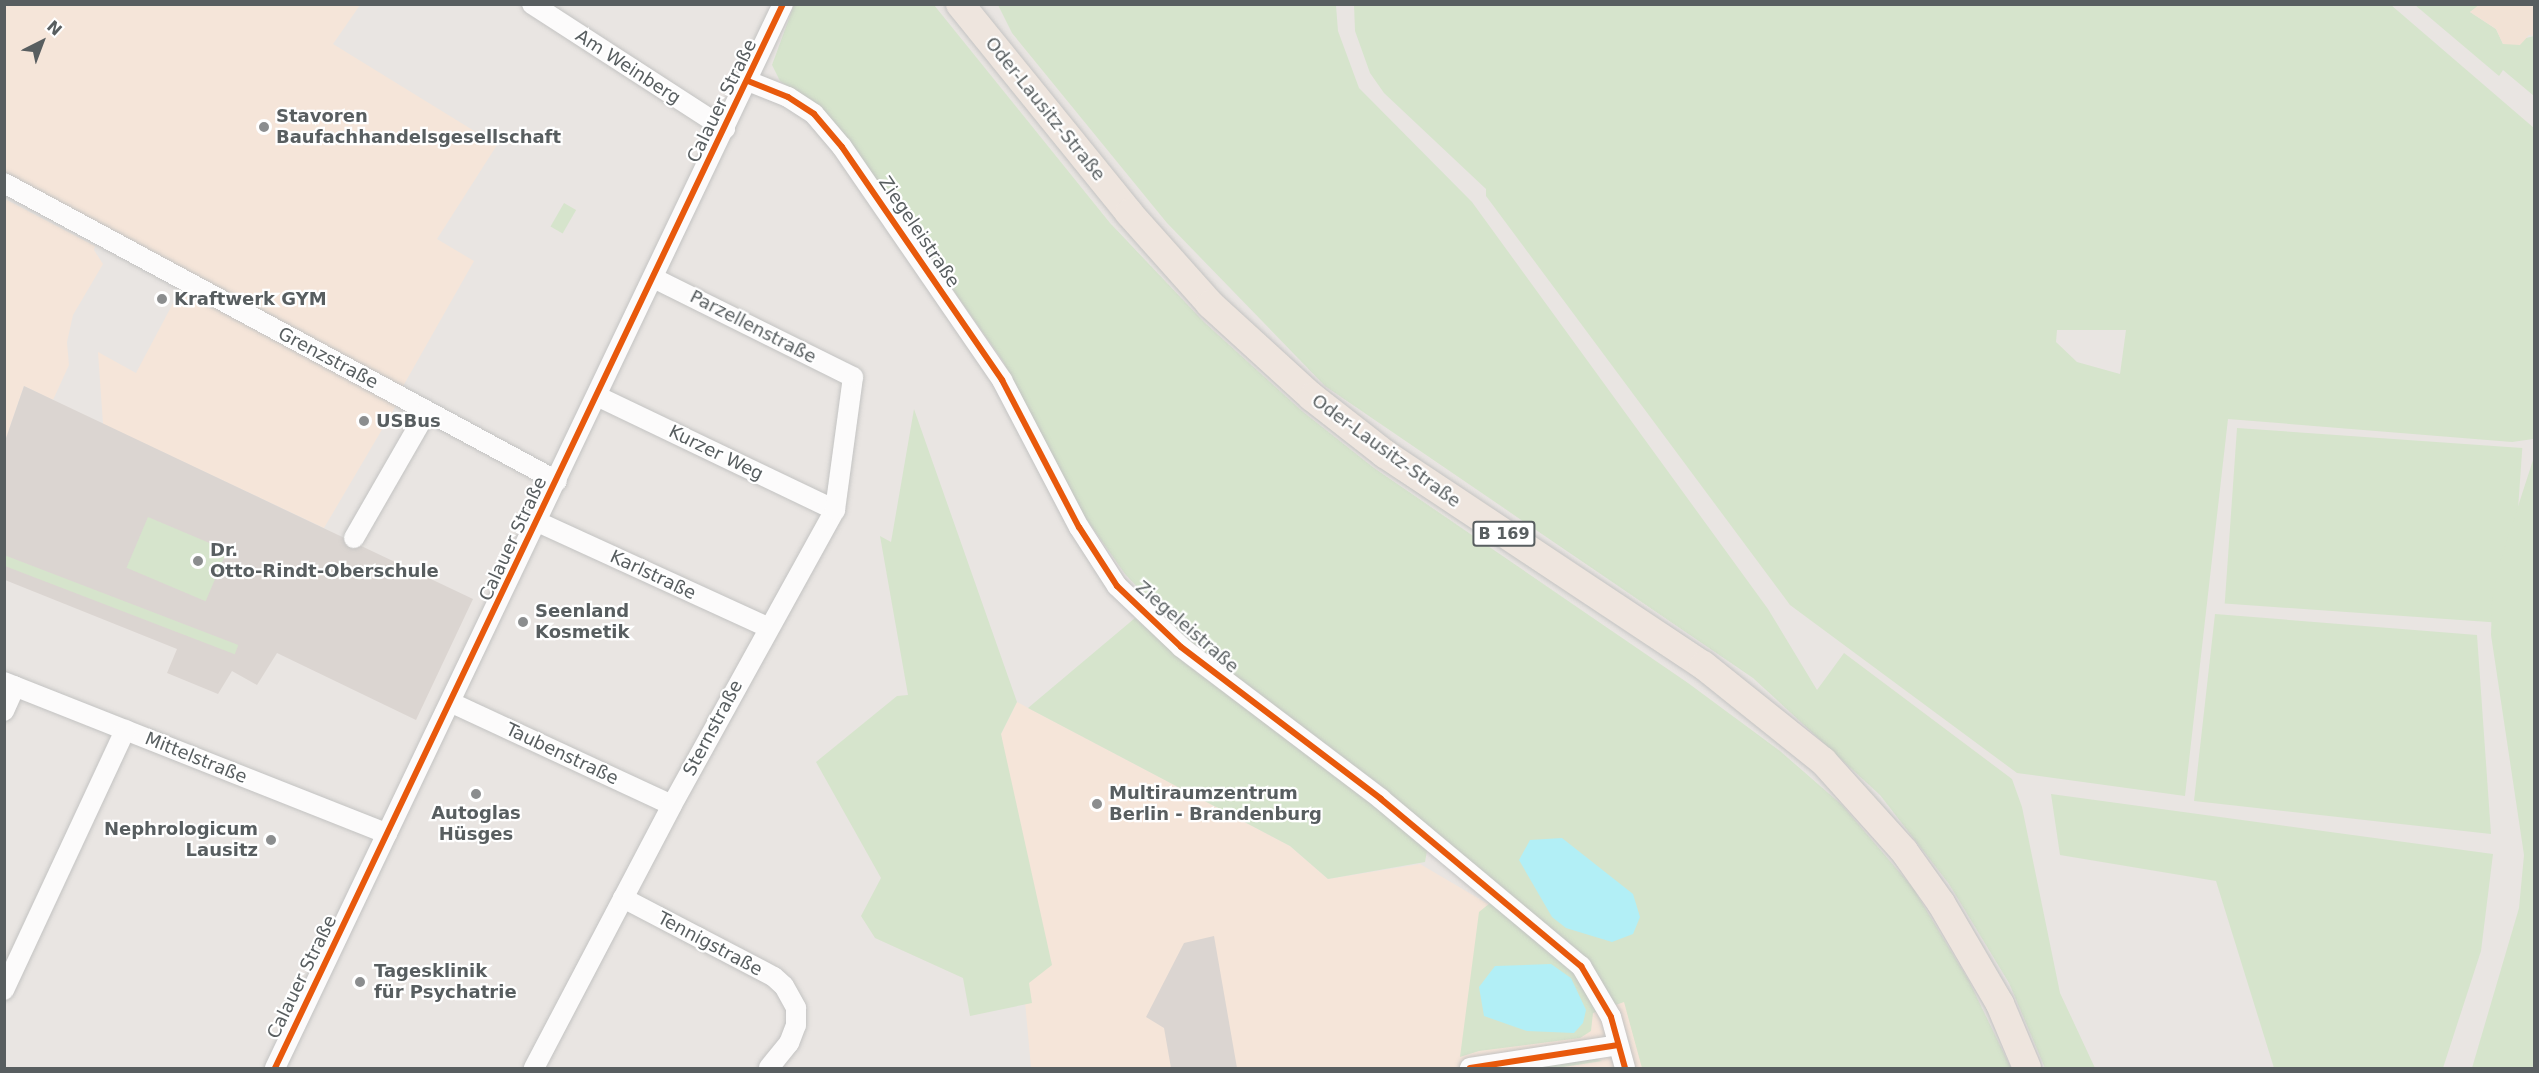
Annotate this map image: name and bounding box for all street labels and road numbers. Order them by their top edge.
street label: Am Weinberg [571,25,685,109]
street label: Oder-Lausitz-Straße [980,33,1110,185]
street label: Calauer Straße [683,36,761,166]
street label: Ziegeleistraße [874,172,964,292]
street label: Parzellenstraße [686,286,820,368]
street label: Grenzstraße [274,323,382,393]
street label: Oder-Lausitz-Straße [1307,390,1465,512]
street label: Kurzer Weg [665,421,767,485]
street label: Calauer Straße [475,473,551,605]
road number: B 169 [1471,521,1537,547]
street label: Karlstraße [607,546,699,604]
street label: Ziegeleistraße [1131,576,1243,678]
street label: Sternstraße [679,676,747,780]
street label: Taubenstraße [502,719,622,789]
street label: Mittelstraße [142,728,250,788]
street label: Tennigstraße [654,907,766,981]
street label: Calauer Straße [263,912,341,1042]

